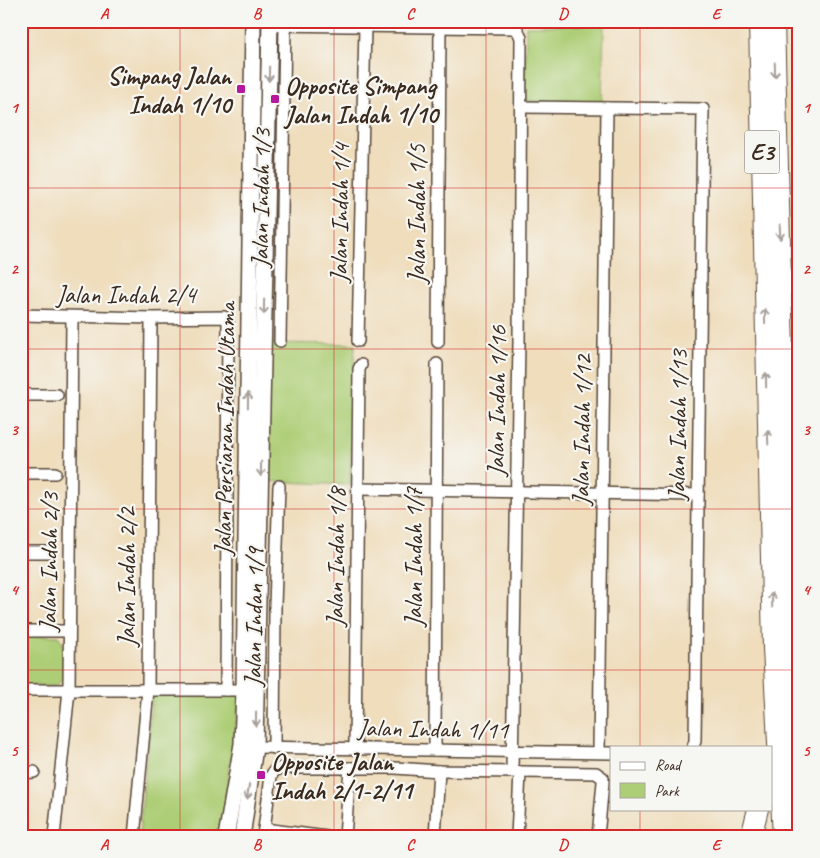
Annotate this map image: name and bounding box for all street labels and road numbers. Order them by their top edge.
street label: Jalan Indah 1/3 [244,126,278,269]
road number: E3 [744,130,780,173]
street label: Jalan Indah 1/4 [323,140,357,284]
street label: Jalan Indah 1/5 [401,143,433,285]
street label: Jalan Indah 2/4 [55,279,198,311]
street label: Jalan Persiaran Indah Utama [207,299,243,557]
street label: Jalan Indah 1/16 [480,325,514,478]
street label: Jalan Indah 1/13 [661,348,695,502]
street label: Jalan Indah 1/12 [565,353,599,507]
street label: Jalan Indah 1/8 [319,484,353,628]
street label: Jalan Indah 1/7 [398,486,430,628]
street label: Jalan Indah 2/3 [32,490,66,633]
street label: Jalan Indah 2/2 [111,506,143,648]
street label: Jalan Indan 1/9 [237,545,271,688]
street label: Jalan Indah 1/11 [356,712,510,746]

